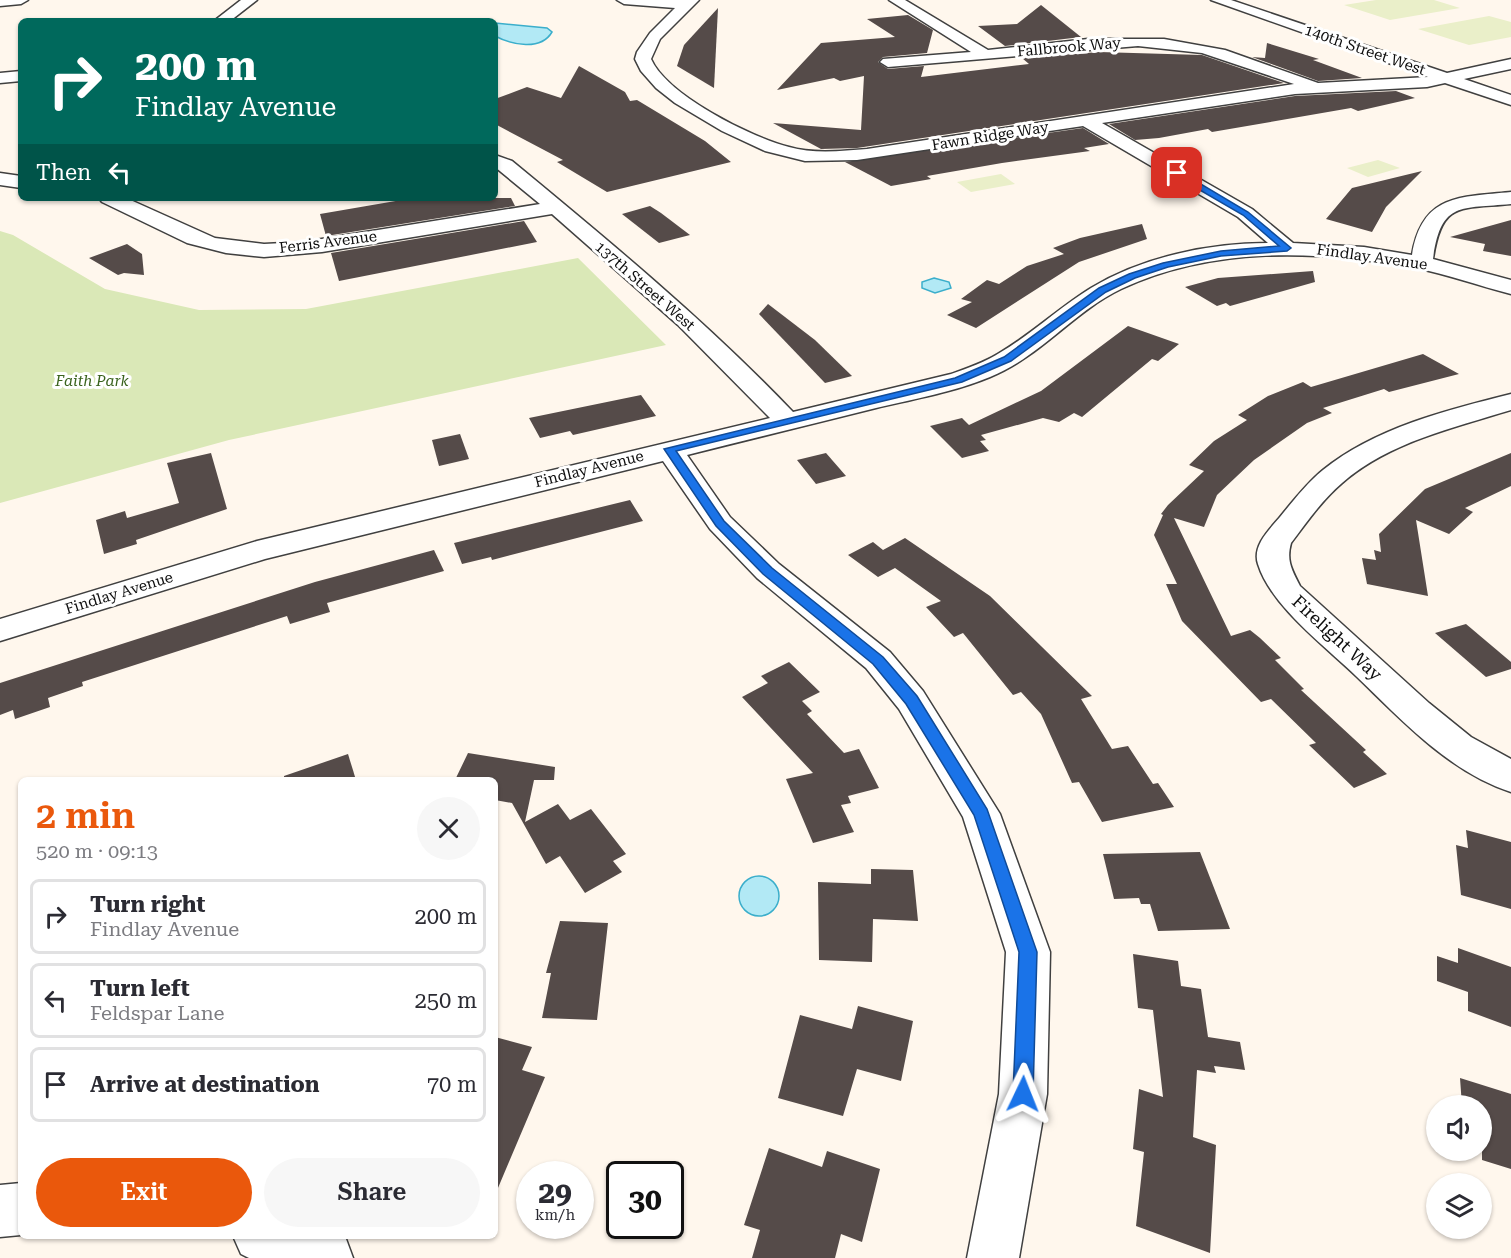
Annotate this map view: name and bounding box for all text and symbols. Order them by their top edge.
street label: 140th Street West [1302,21,1428,79]
street label: Fallbrook Way [1016,33,1122,61]
text: 200 m [135,41,257,90]
icon: right [36,42,114,120]
text: Findlay Avenue [135,91,336,123]
street label: Fawn Ridge Way [930,118,1050,154]
pin [1151,147,1202,198]
icon: left [103,156,136,189]
icon: arrive [1160,156,1193,189]
text: Then [36,160,91,185]
street label: Ferris Avenue [278,227,378,257]
street label: 137th Street West [591,238,699,335]
street label: Findlay Avenue [1315,240,1429,274]
park label: Faith Park [54,372,130,390]
street label: Findlay Avenue [533,447,645,491]
street label: Findlay Avenue [63,568,175,618]
street label: Firelight Way [1288,591,1387,685]
text: 2 min [36,795,135,837]
button: close [417,797,480,860]
text: 520 m · 09:13 [36,839,158,863]
text: Turn right [90,892,205,917]
icon: right [39,900,72,933]
text: 200 m [414,904,477,929]
text: Findlay Avenue [90,917,239,941]
text: Turn left [90,976,190,1001]
icon: left [39,984,72,1017]
text: 250 m [414,988,477,1013]
text: Feldspar Lane [90,1001,225,1025]
position arrow [991,1062,1055,1126]
icon: arrive [39,1068,72,1101]
text: Arrive at destination [90,1072,319,1097]
text: 70 m [427,1072,477,1097]
map controls [1426,1095,1492,1239]
button: sound [1426,1095,1492,1161]
button: Exit [36,1158,252,1227]
button: Share [264,1158,480,1227]
speed limit sign: 30 [606,1161,684,1239]
button: layers [1426,1173,1492,1239]
text: 29 [538,1175,572,1210]
text: km/h [535,1206,575,1224]

